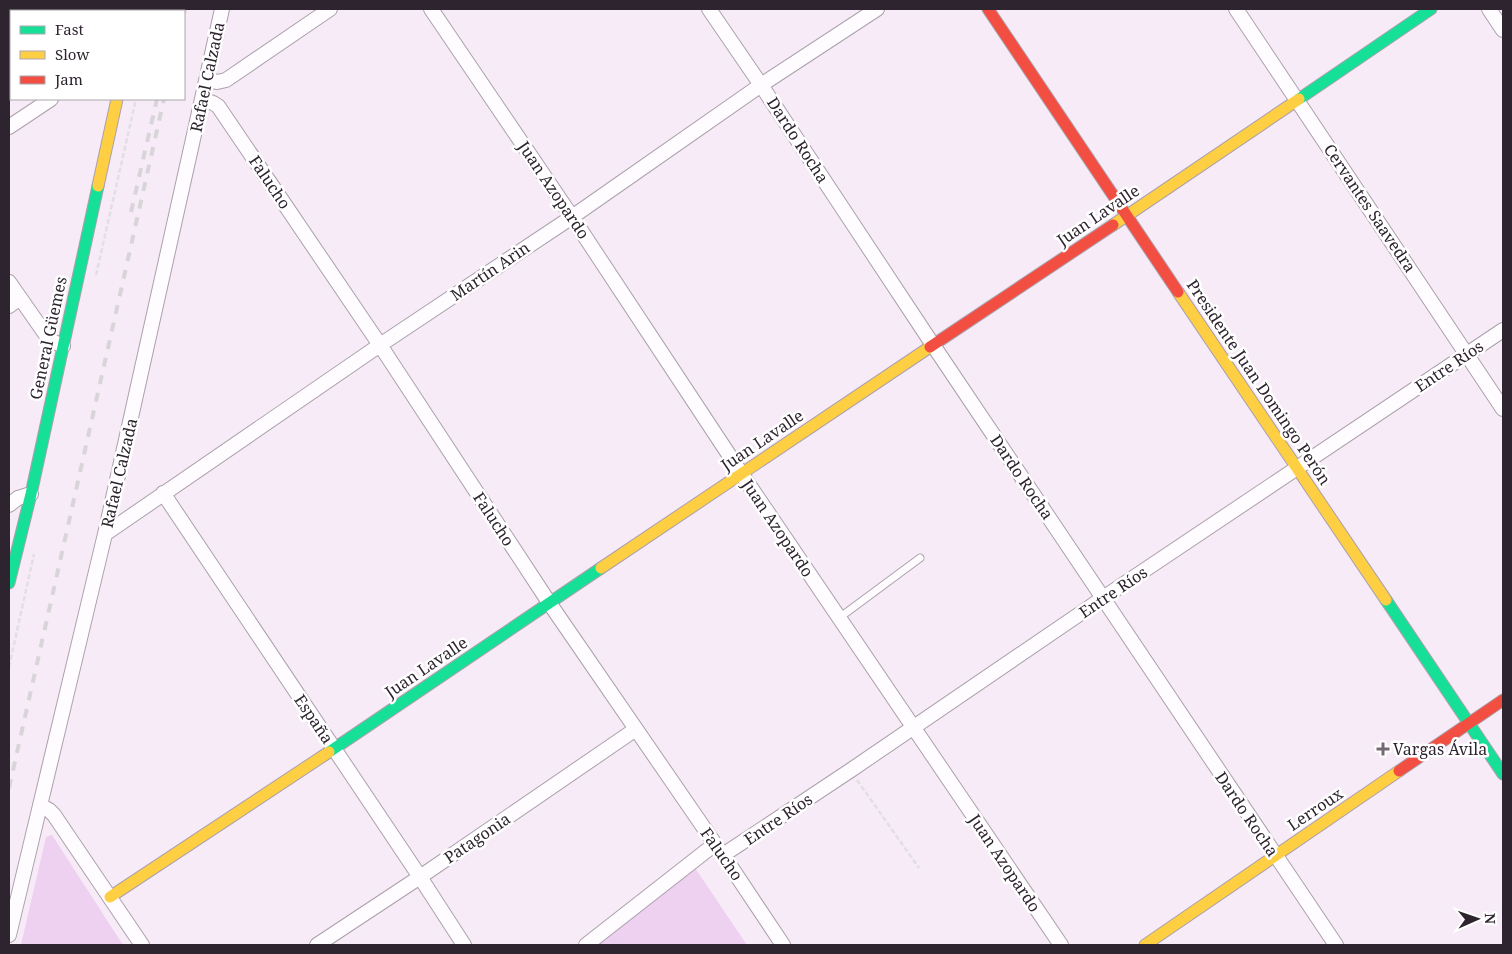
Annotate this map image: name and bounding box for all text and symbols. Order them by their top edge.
legend [10,10,185,100]
text: Fast [55,19,84,39]
street label: Rafael Calzada [185,20,229,134]
text: Slow [55,44,89,64]
text: Jam [54,69,83,89]
street label: Dardo Rocha [762,93,834,187]
street label: Juan Azopardo [513,136,595,243]
street label: Cervantes Saavedra [1319,139,1421,277]
street label: Falucho [244,151,296,213]
street label: Juan Lavalle [1052,179,1144,251]
street label: Martín Arin [446,236,534,306]
street label: General Güemes [24,274,72,402]
street label: Presidente Juan Domingo Perón [1182,275,1336,489]
street label: Entre Ríos [1410,335,1488,397]
street label: Juan Lavalle [716,404,808,476]
street label: Rafael Calzada [96,416,142,530]
street label: Dardo Rocha [985,430,1059,524]
street label: Juan Azopardo [737,474,819,581]
street label: Falucho [468,488,520,550]
street label: Entre Ríos [1074,561,1152,623]
street label: Juan Lavalle [380,631,472,703]
street label: España [289,690,339,748]
place label: Vargas Ávila [1393,738,1487,760]
marker: Vargas Ávila [1377,743,1389,755]
street label: Dardo Rocha [1210,767,1284,861]
street label: Lerroux [1283,782,1348,836]
street label: Entre Ríos [739,788,817,850]
street label: Patagonia [440,808,514,868]
street label: Juan Azopardo [964,809,1046,916]
street label: Falucho [696,823,748,885]
north arrow [1452,894,1502,944]
text: N [1481,913,1500,924]

